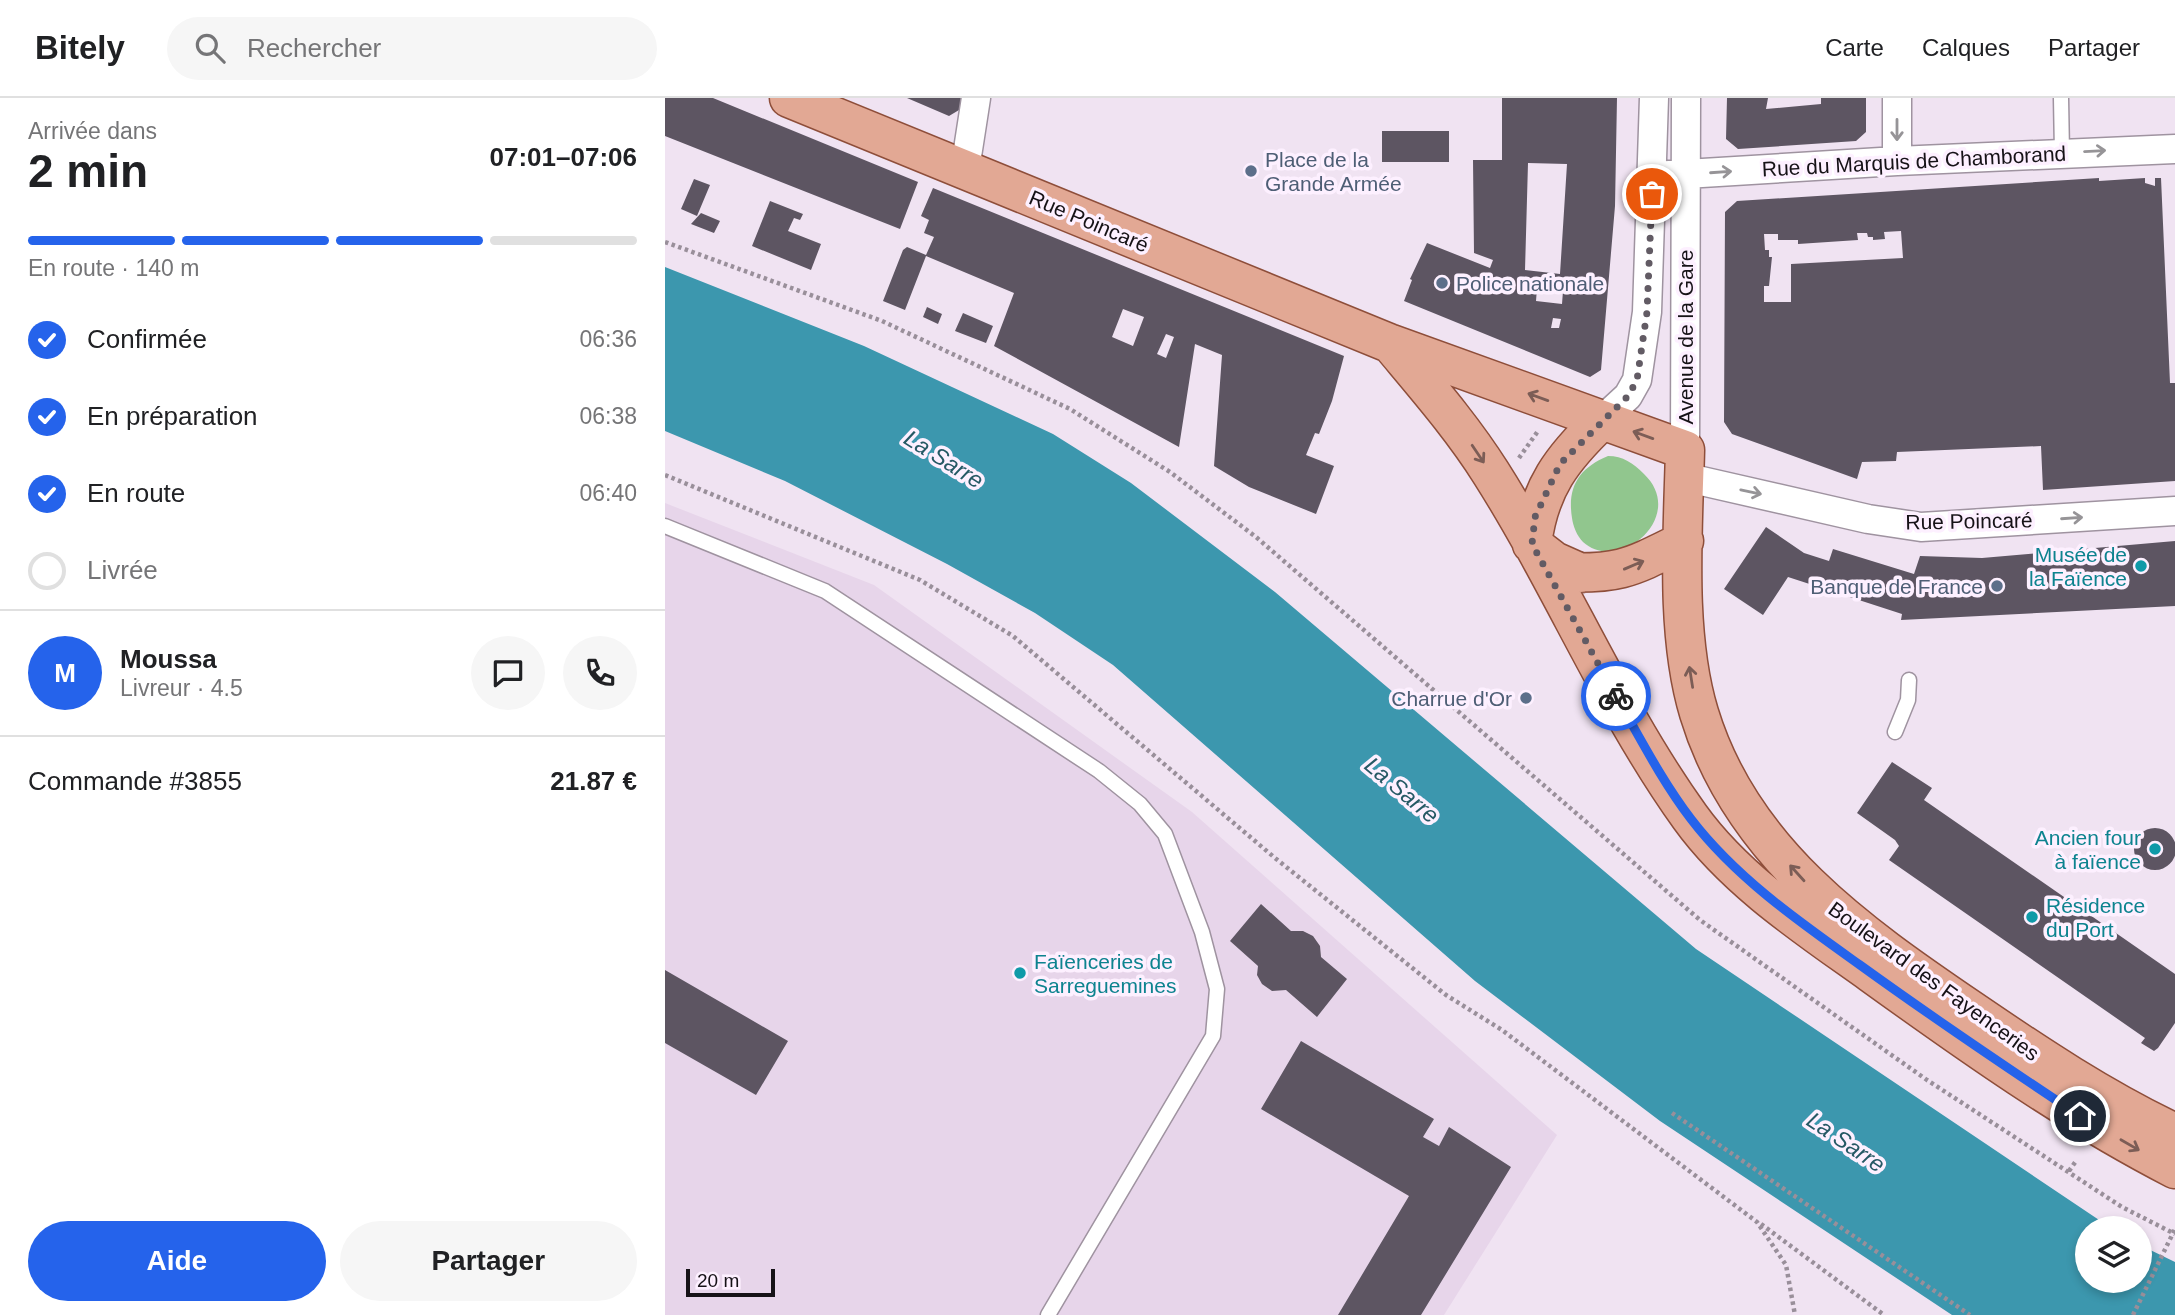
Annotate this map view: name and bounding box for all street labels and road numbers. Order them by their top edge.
street label: Rue du Marquis de Chamborand [1761,142,2067,180]
street label: Rue Poincaré [1026,186,1152,256]
street label: Avenue de la Gare [1674,250,1697,424]
street label: Rue Poincaré [1905,508,2033,534]
street label: Boulevard des Fayenceries [1824,897,2044,1065]

